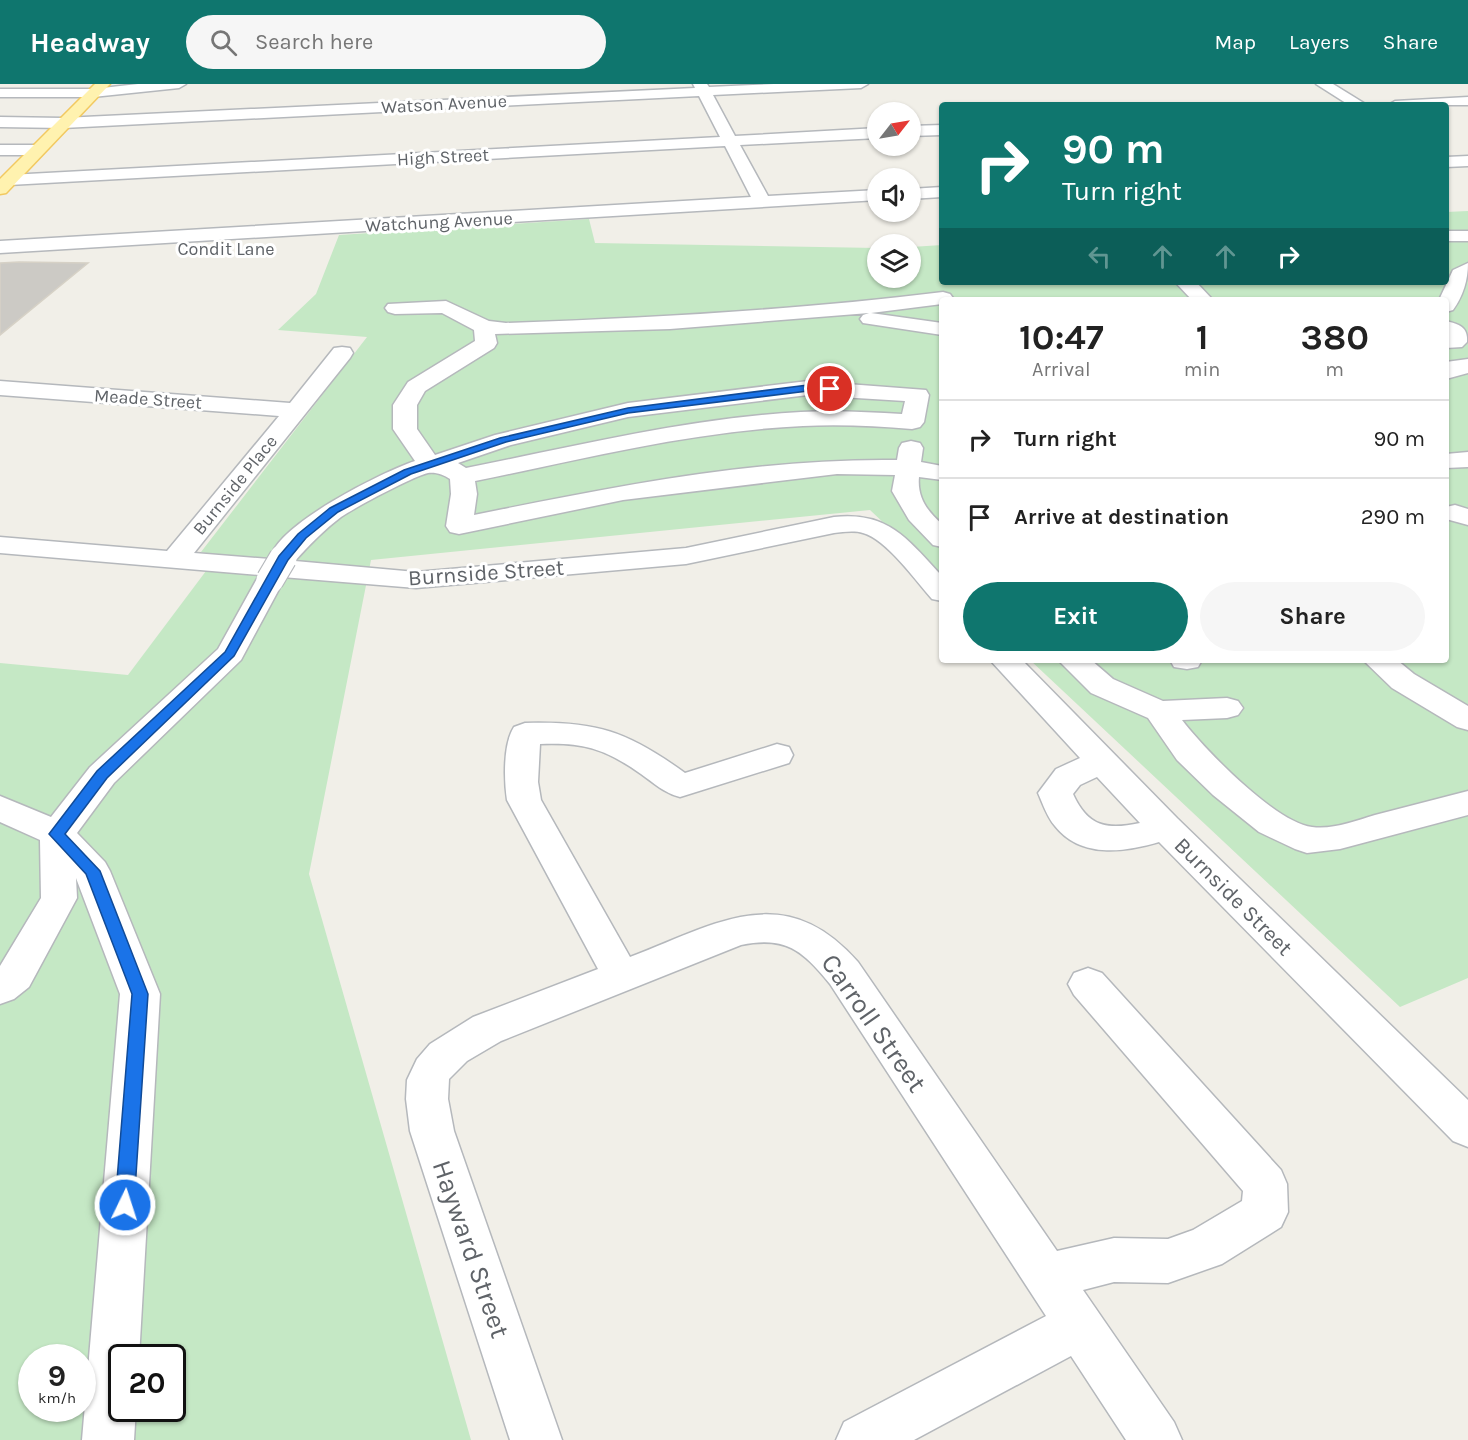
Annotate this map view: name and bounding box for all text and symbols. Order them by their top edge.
search box [186,15,606,69]
text: Headway [30,26,150,59]
icon: search [207,26,240,59]
text: Search here [255,29,373,55]
text: Map [1214,30,1256,54]
text: Layers [1289,30,1350,54]
text: Share [1383,30,1438,54]
street label: Watson Avenue [381,90,507,118]
north arrow [867,102,921,156]
map controls [867,102,921,288]
text: 90 m [1062,124,1165,174]
icon: right [963,126,1041,204]
street label: High Street [396,144,490,170]
button: sound [867,168,921,222]
text: Turn right [1062,175,1182,207]
street label: Watchung Avenue [365,207,513,237]
button: layers [867,234,921,288]
street label: Condit Lane [177,238,275,260]
icon: left [1083,240,1116,273]
icon: ahead [1146,240,1179,273]
icon: ahead [1209,240,1242,273]
icon: right [1272,240,1305,273]
text: 10:47 [1019,316,1104,358]
text: 1 [1196,316,1209,358]
text: 380 [1300,316,1369,358]
text: Arrival [1032,358,1091,381]
text: min [1184,358,1220,381]
text: m [1325,358,1344,381]
pin [804,363,855,414]
icon: arrive [813,372,846,405]
street label: Meade Street [93,384,203,414]
icon: right [963,423,996,456]
text: Turn right [1014,426,1117,452]
text: 90 m [1373,426,1425,452]
street label: Burnside Place [188,431,282,539]
icon: arrive [963,501,996,534]
text: Arrive at destination [1014,504,1229,530]
text: 290 m [1361,504,1425,530]
street label: Burnside Street [407,555,565,591]
button: Exit [963,582,1188,651]
button: Share [1200,582,1425,651]
street label: Burnside Street [1169,832,1298,961]
street label: Carroll Street [815,948,933,1098]
street label: Hayward Street [426,1156,516,1342]
position arrow [93,1173,157,1237]
speed limit sign: 20 [108,1344,186,1422]
text: 9 [48,1358,66,1394]
text: km/h [38,1389,76,1407]

